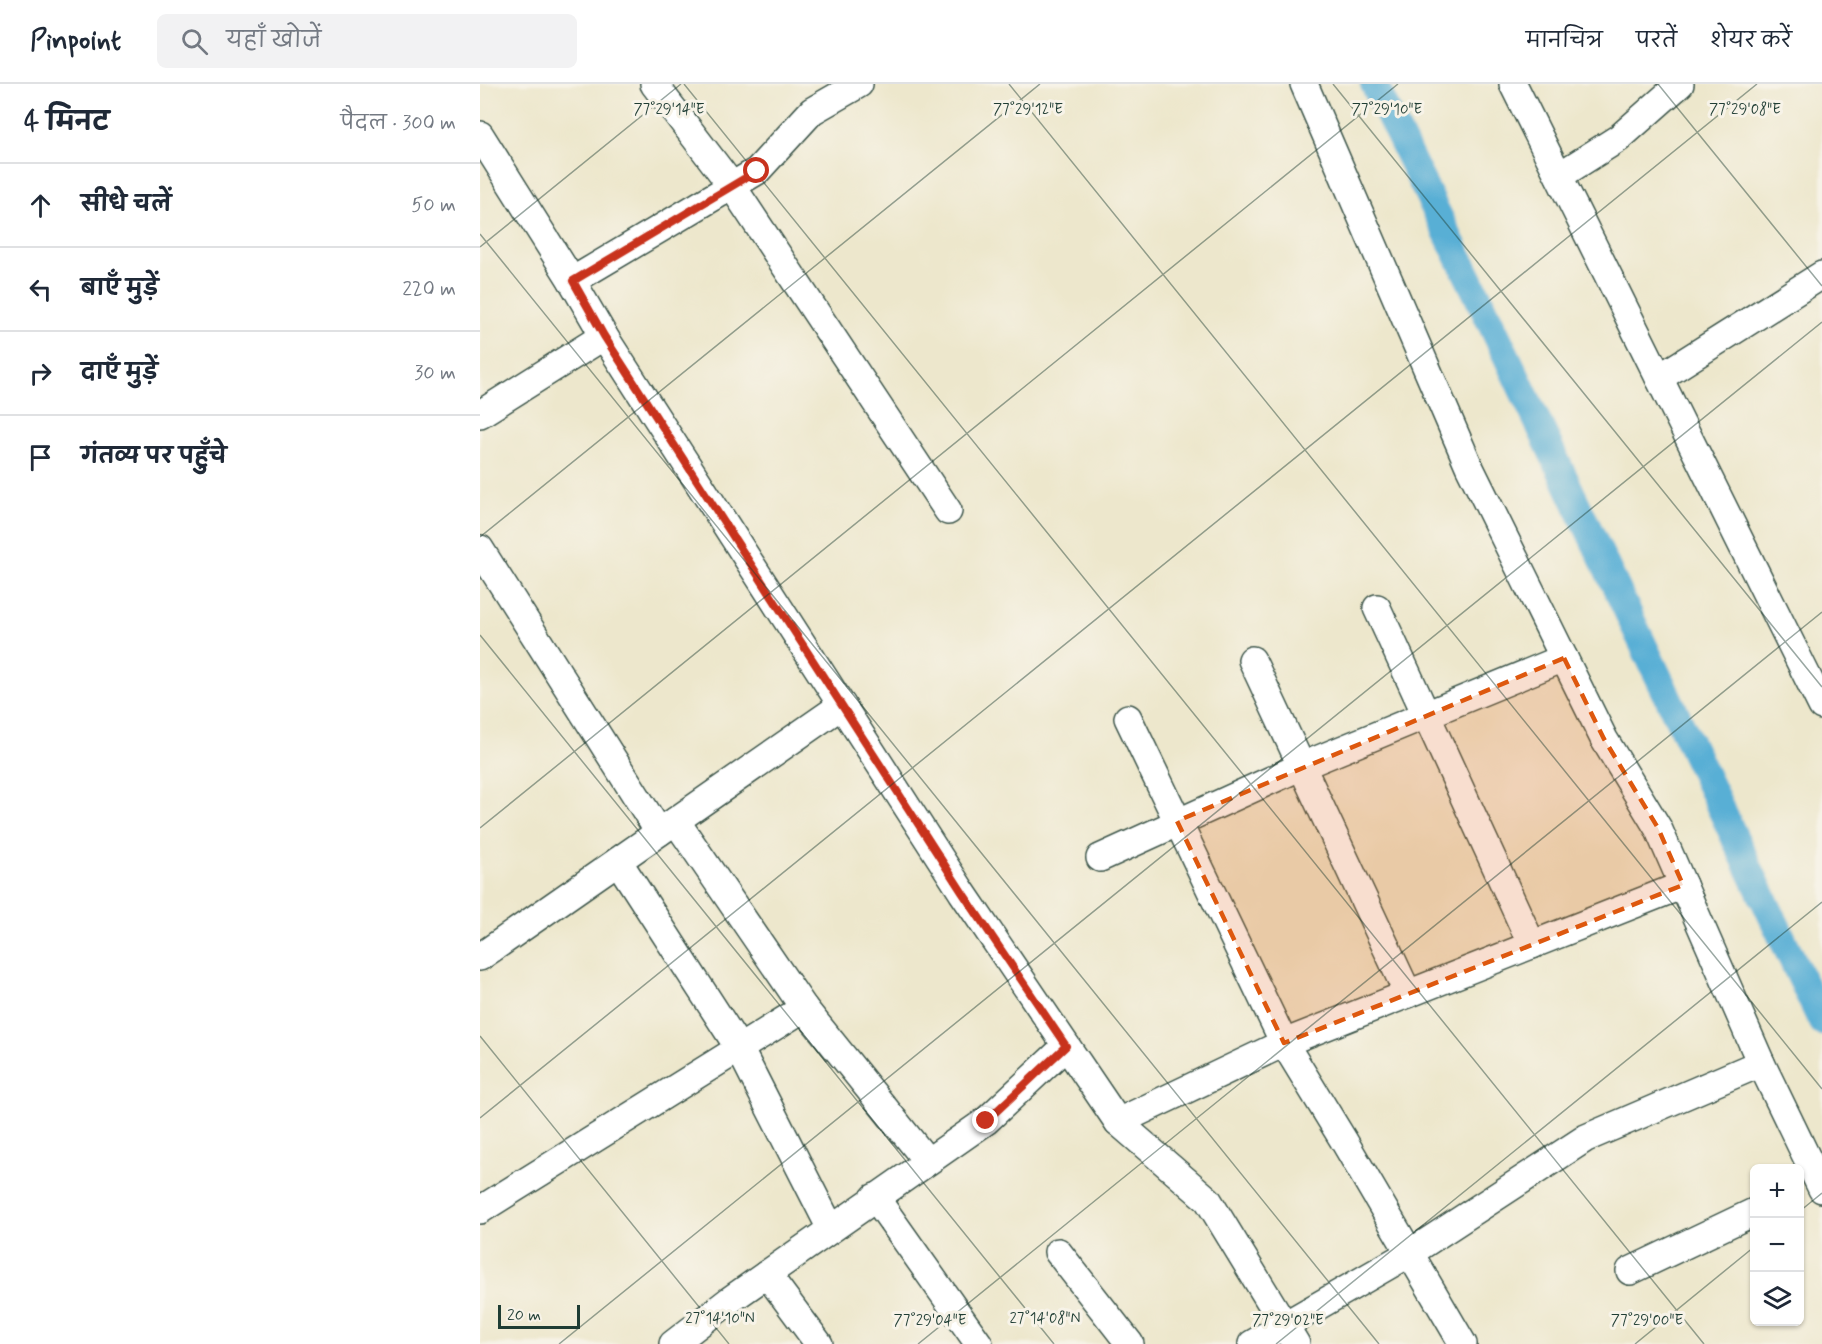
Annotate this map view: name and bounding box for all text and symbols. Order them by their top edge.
search box [157,14,577,68]
text: Pinpoint [30,23,121,60]
icon: search [178,25,211,58]
text: यहाँ खोजें [226,27,321,55]
text: मानचित्र [1526,27,1603,55]
text: परतें [1636,27,1677,55]
text: शेयर करें [1710,27,1792,55]
text: 77°29'14"E [633,100,705,120]
text: 77°29'12"E [993,100,1063,120]
text: 77°29'10"E [1352,100,1423,120]
text: 77°29'08"E [1709,100,1781,120]
text: 4 मिनट [24,106,109,140]
text: पैदल · 300 m [341,110,456,137]
route start [743,157,769,183]
icon: ahead [24,189,57,222]
text: सीधे चलें [81,191,171,219]
text: 50 m [411,192,456,219]
icon: left [24,273,57,306]
text: बाएँ मुड़ें [81,275,159,303]
text: 220 m [402,276,456,303]
icon: right [24,357,57,390]
text: दाएँ मुड़ें [81,359,158,387]
text: 30 m [414,360,456,387]
icon: arrive [24,441,57,474]
text: गंतव्य पर पहुँचे [81,443,227,471]
route end [972,1107,998,1133]
map controls [1750,1164,1804,1326]
button: + [1750,1164,1804,1218]
button: − [1750,1218,1804,1272]
button: layers [1750,1272,1804,1326]
scale bar [498,1302,580,1330]
text: 20 m [507,1305,541,1326]
text: 27°14'10"N [685,1309,755,1329]
text: 27°14'08"N [1009,1309,1081,1329]
text: 77°29'04"E [894,1311,967,1331]
text: 77°29'02"E [1252,1311,1324,1331]
text: 77°29'00"E [1611,1311,1683,1331]

